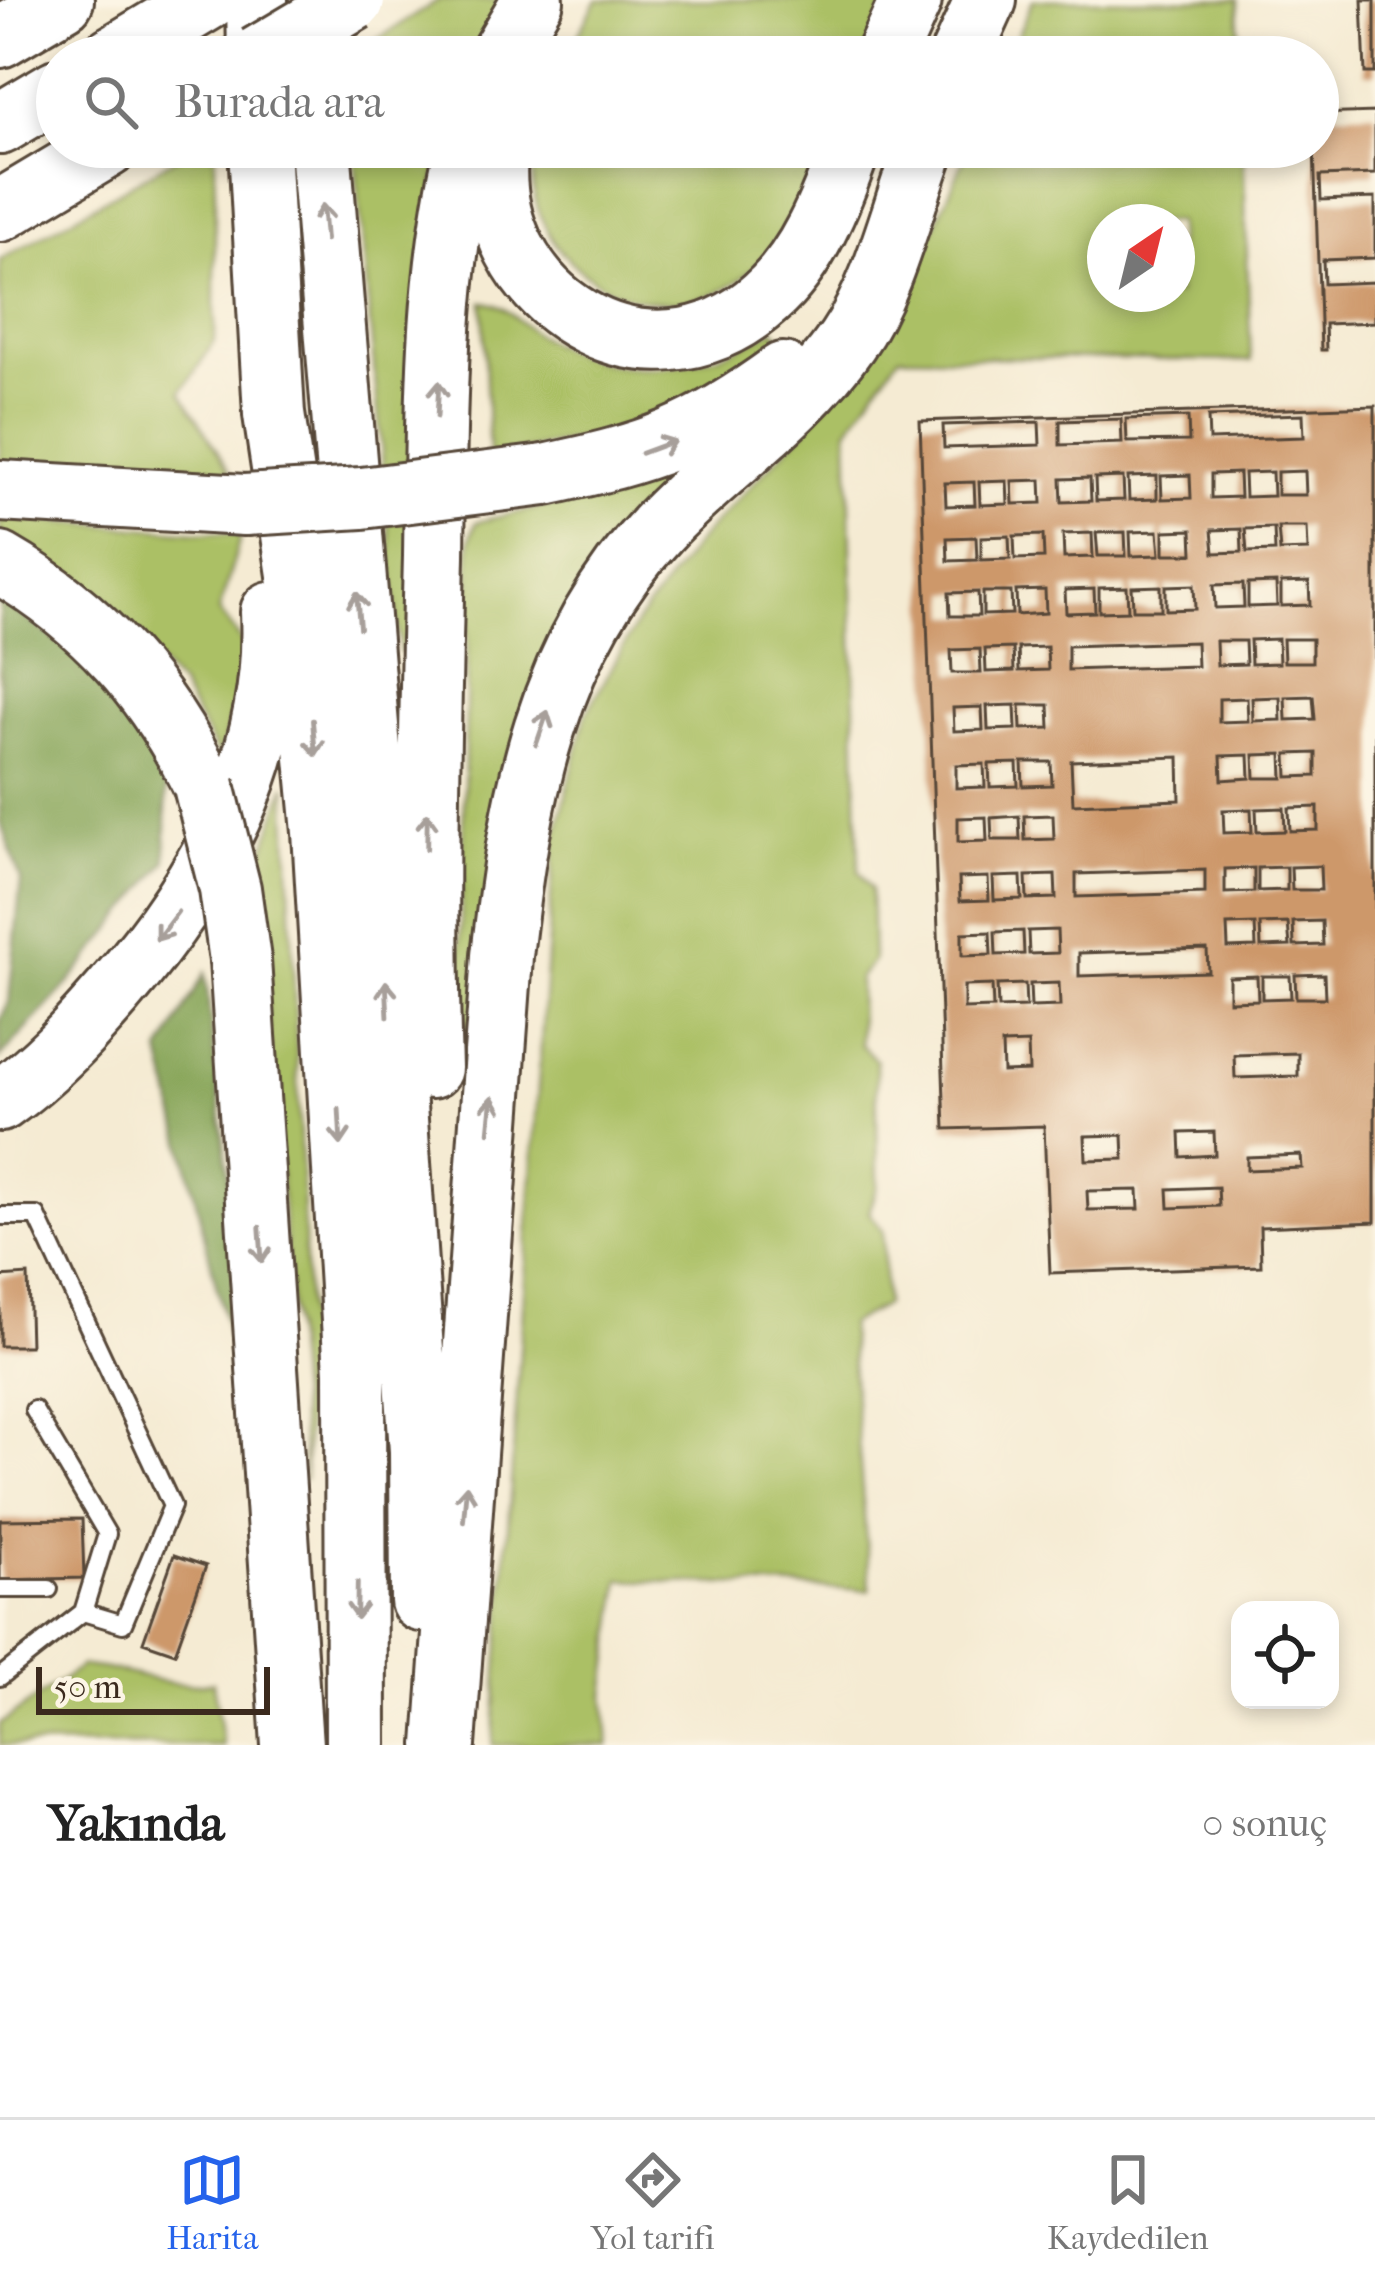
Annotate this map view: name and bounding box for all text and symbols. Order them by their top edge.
search box [36,36,1339,168]
icon: search [78,69,144,135]
text: Burada ara [174,76,384,129]
one-way arrow [312,203,335,242]
north arrow [1087,204,1195,312]
one-way arrow [427,380,450,419]
one-way arrow [639,435,676,456]
one-way arrow [347,591,370,630]
one-way arrow [533,711,554,748]
one-way arrow [303,718,326,757]
one-way arrow [416,812,439,851]
one-way arrow [154,910,181,942]
one-way arrow [376,980,399,1019]
one-way arrow [480,1095,503,1134]
one-way arrow [329,1107,352,1146]
one-way arrow [250,1224,273,1263]
one-way arrow [453,1484,476,1523]
one-way arrow [346,1581,369,1620]
map controls [1231,1601,1339,1709]
button: locate [1231,1601,1339,1709]
scale bar [36,1661,270,1714]
text: 50 m [54,1668,121,1707]
text: Yakında [48,1793,224,1853]
text: 0 sonuç [1202,1800,1327,1846]
tab: Harita [166,2147,258,2258]
tab: Yol tarifi [591,2147,714,2258]
tab: Kaydedilen [1047,2147,1209,2258]

